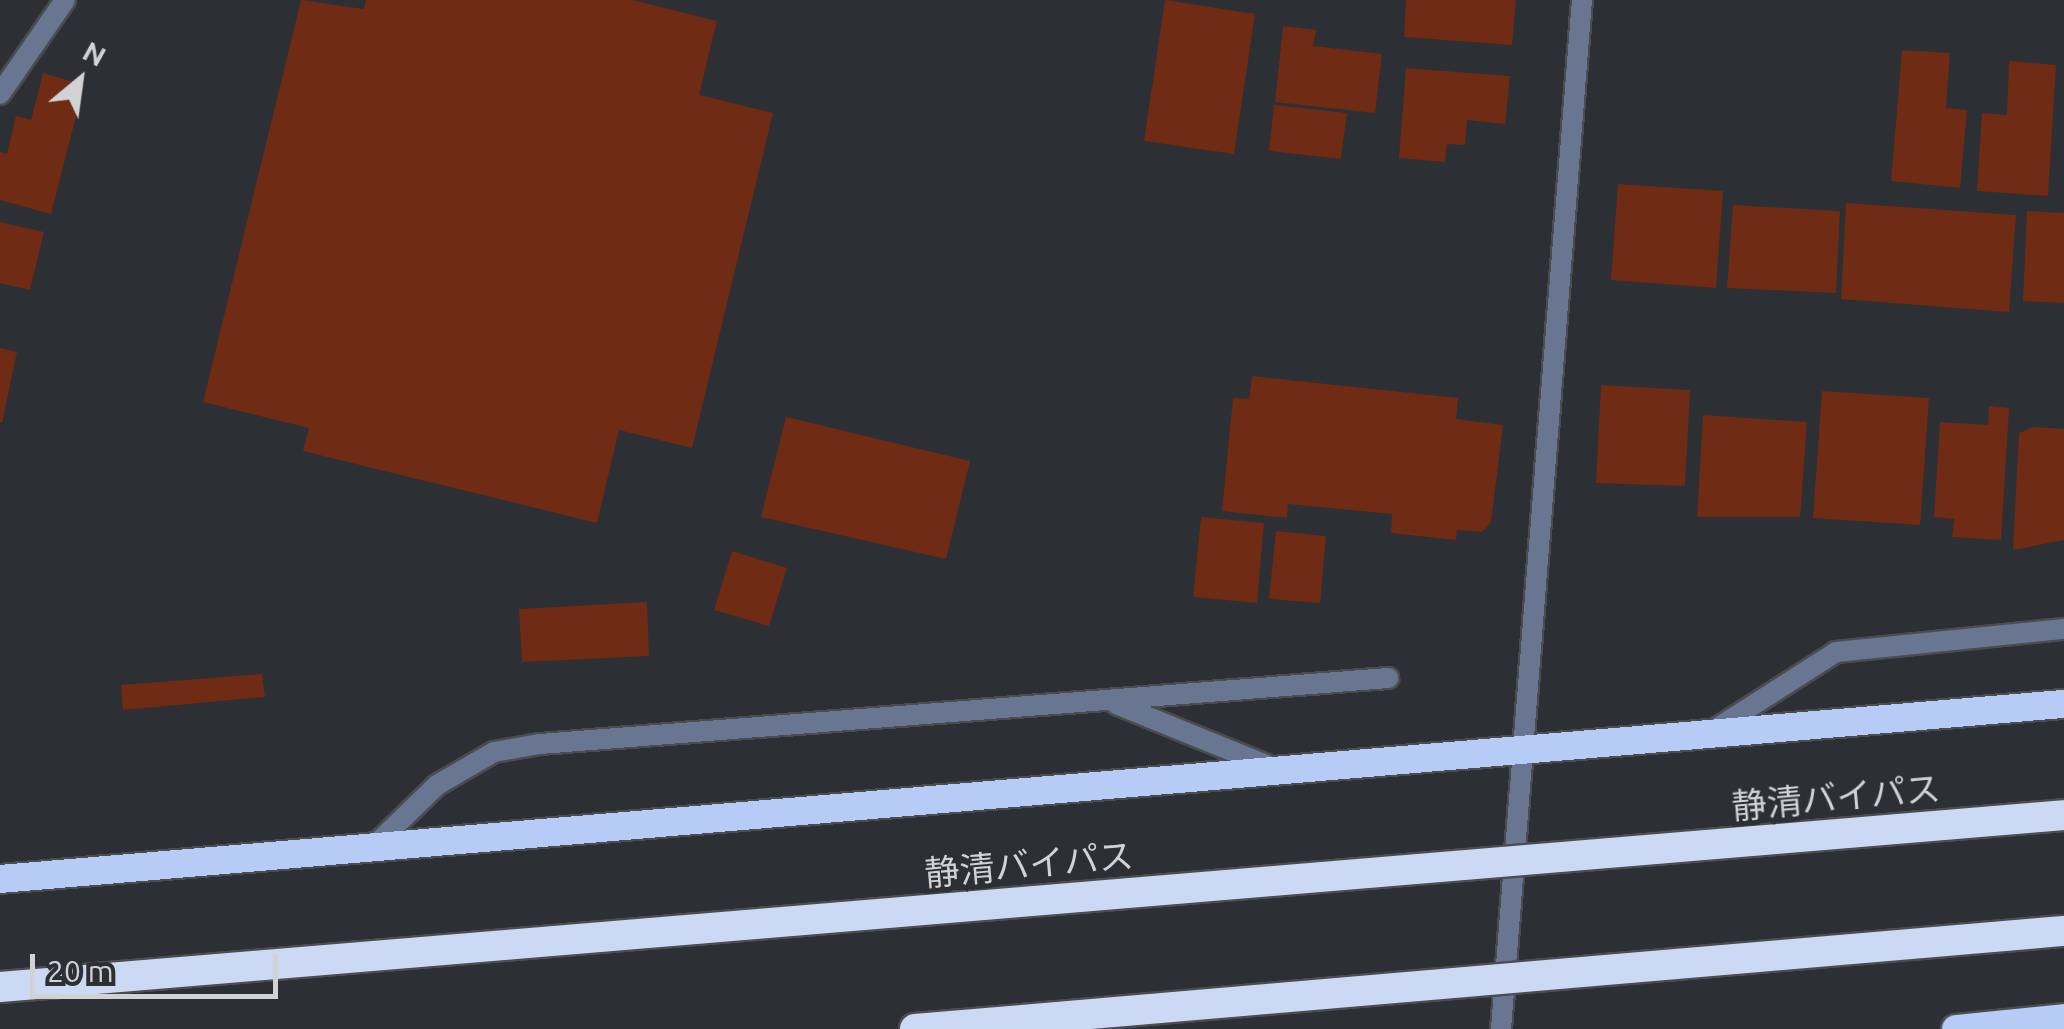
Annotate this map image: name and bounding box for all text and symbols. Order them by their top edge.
north arrow [30,30,130,130]
text: N [78,35,111,72]
street label: 静清バイパス [1730,767,1942,827]
street label: 静清バイパス [923,834,1135,894]
scale bar [35,934,282,996]
text: 20 m [47,954,114,988]

